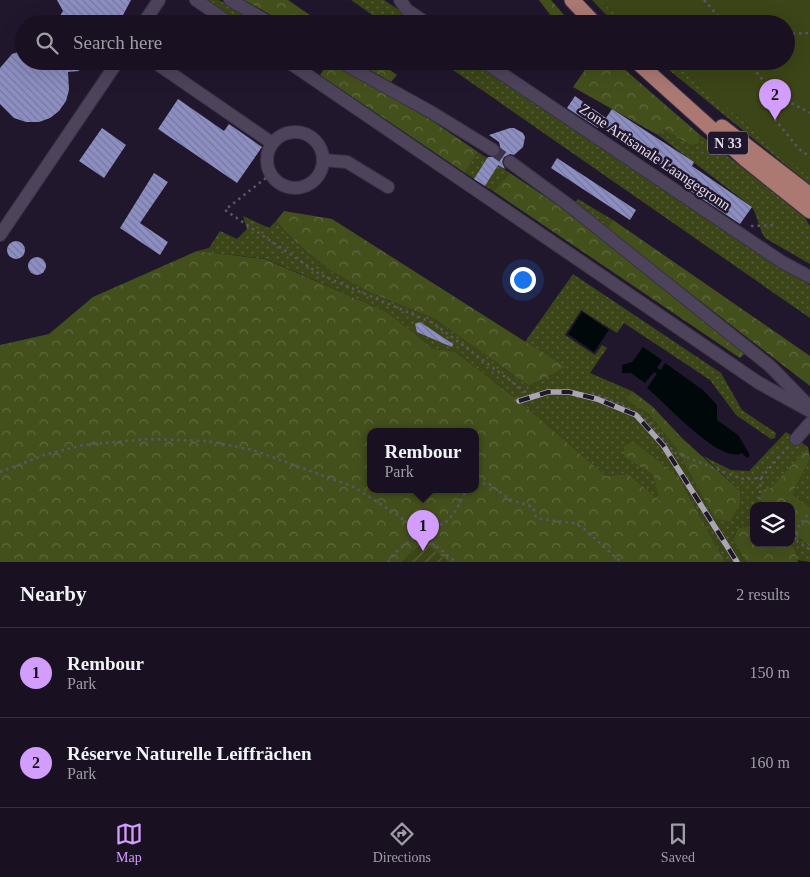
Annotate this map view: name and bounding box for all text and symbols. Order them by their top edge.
search box [15,15,795,70]
icon: search [33,29,61,57]
text: Search here [73,32,162,53]
pin: 2 [759,79,791,120]
street label: Zone Artisanale Laangegronn [577,101,734,214]
road number: N 33 [708,132,748,154]
your location [510,267,536,293]
popup [367,428,479,493]
text: Rembour [384,441,462,462]
text: Park [384,463,414,480]
map controls [750,502,795,547]
button: layers [750,502,795,547]
pin: 1 [407,510,439,551]
text: Nearby [20,582,87,606]
text: 2 results [736,586,790,603]
text: Rembour [67,653,144,674]
text: 1 [32,664,40,681]
text: 150 m [750,664,790,681]
text: Park [67,675,96,692]
text: Réserve Naturelle Leiffrächen [67,743,311,764]
text: 2 [32,754,40,771]
text: 160 m [750,754,790,771]
text: Park [67,765,96,782]
tab: Map [115,820,143,866]
tab: Directions [373,820,431,866]
tab: Saved [661,820,695,866]

